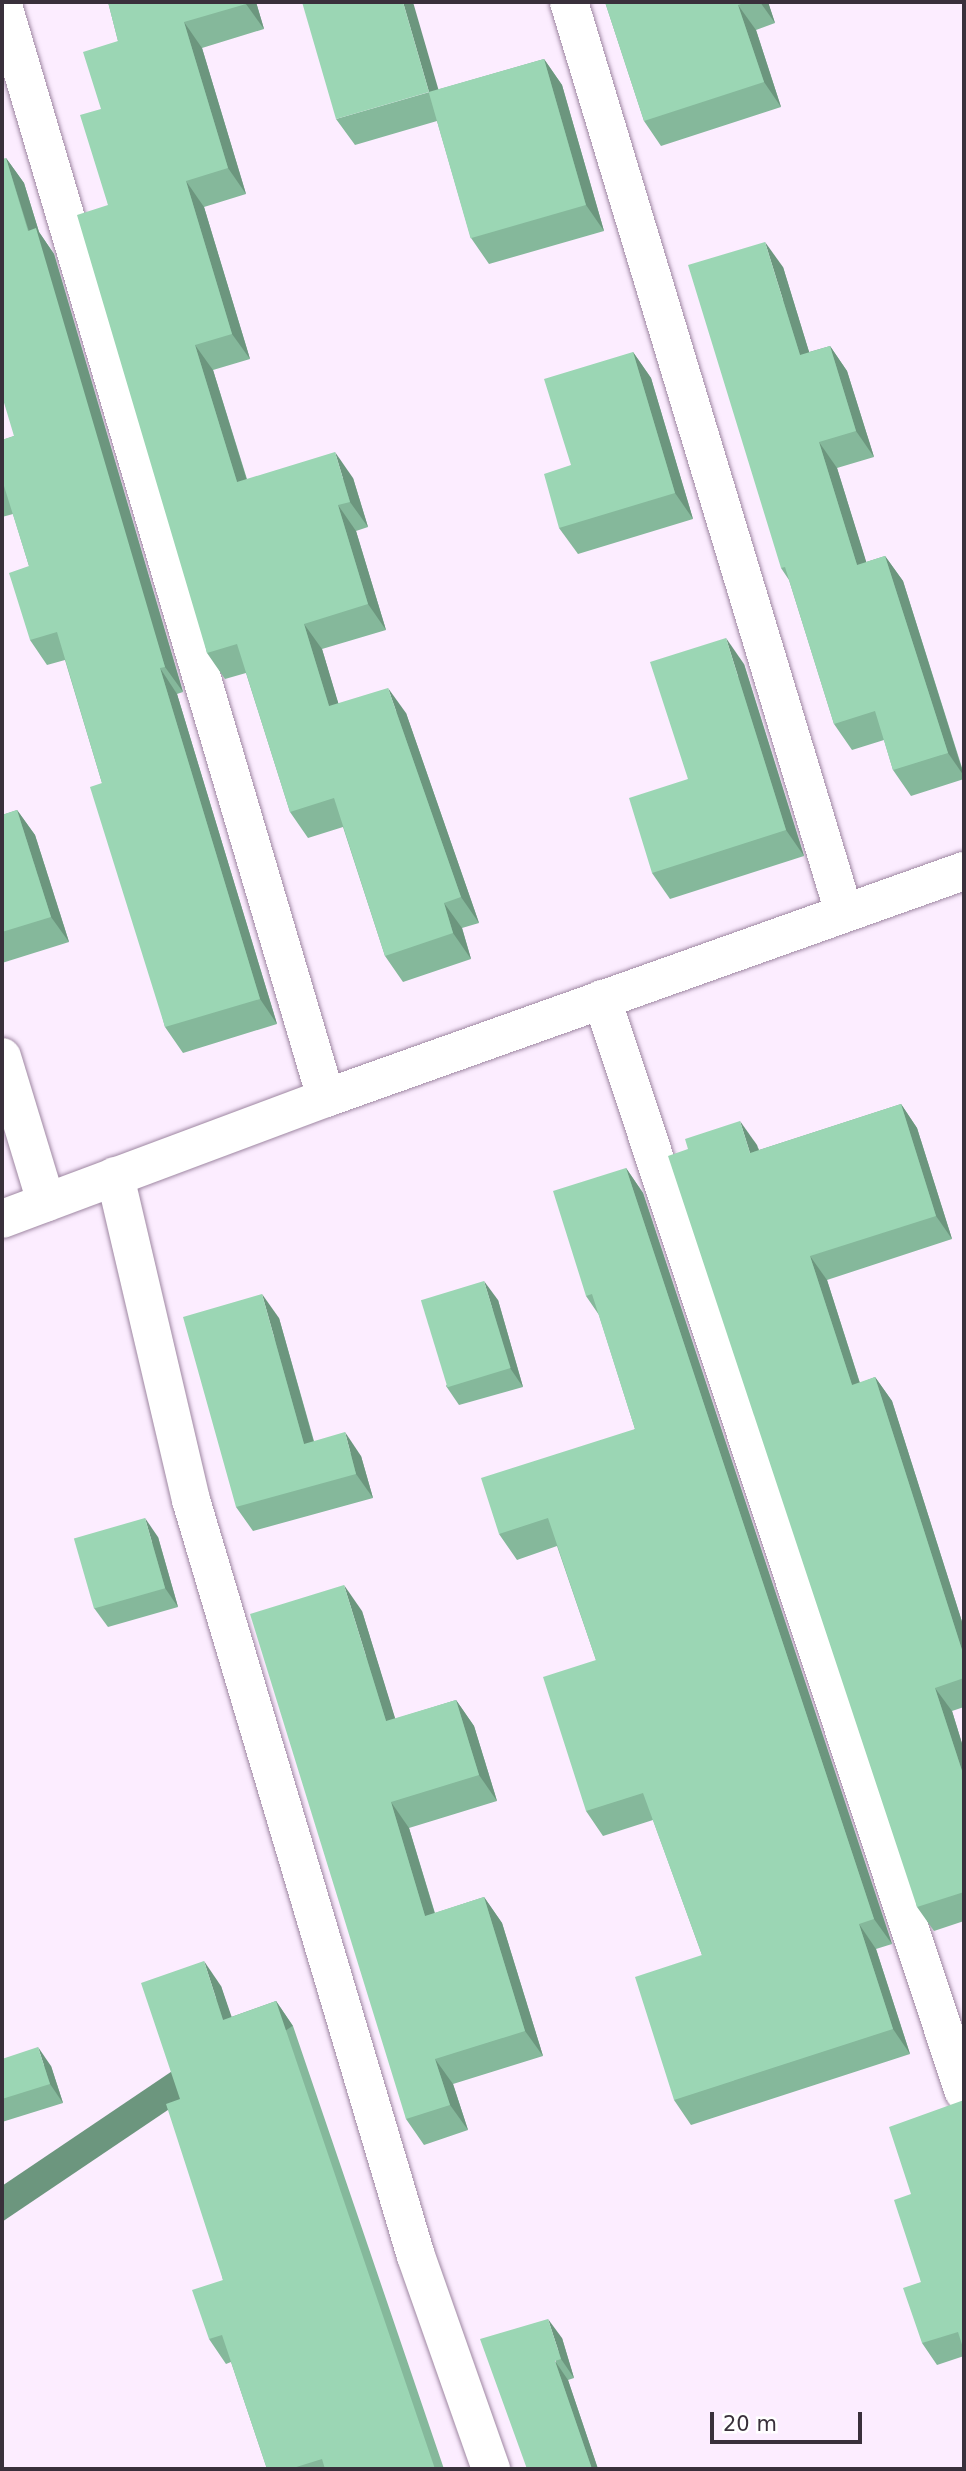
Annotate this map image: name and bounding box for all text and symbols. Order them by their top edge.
scale bar [714,2398,866,2442]
text: 20 m [723,2412,777,2436]

